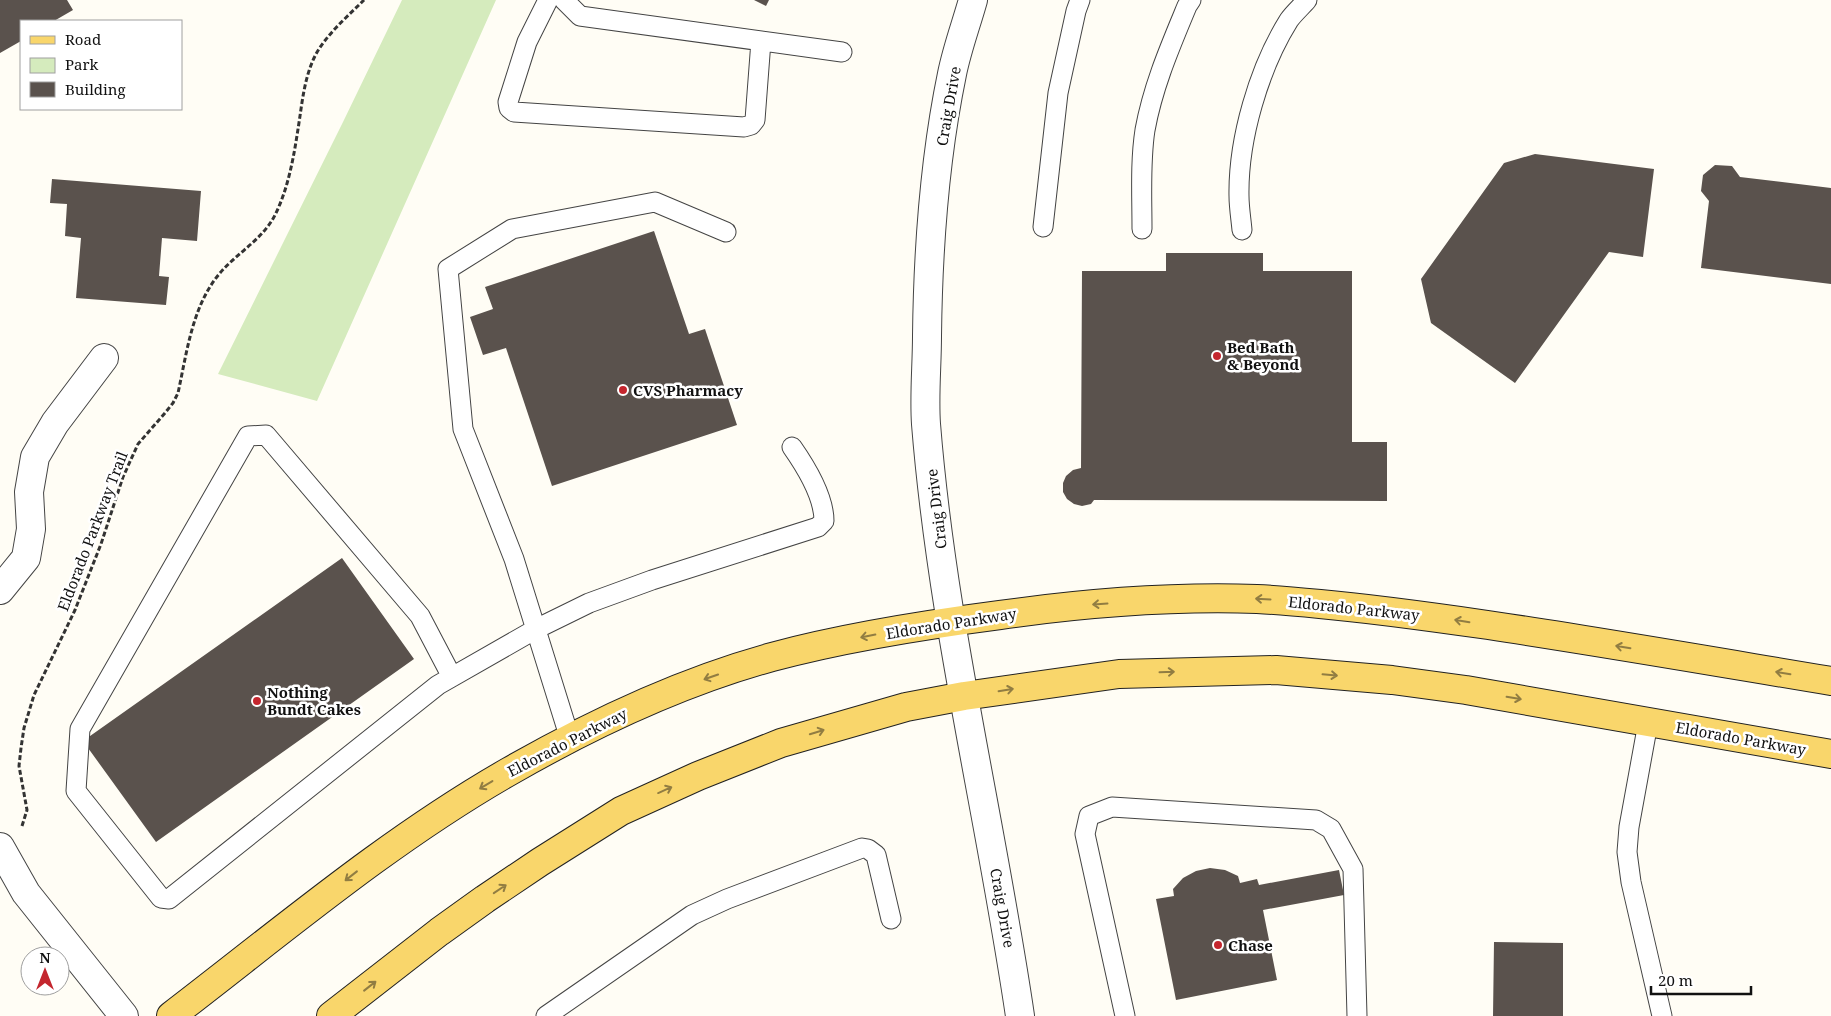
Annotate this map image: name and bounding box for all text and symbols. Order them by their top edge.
legend [20,20,182,110]
text: Road [65,29,101,49]
text: Park [65,54,99,74]
street label: Craig Drive [931,65,965,147]
text: Building [65,79,126,99]
place label: Bed Bath & Beyond [1227,337,1299,374]
marker: Bed Bath & Beyond [1211,350,1223,362]
place label: CVS Pharmacy [633,380,743,400]
marker: CVS Pharmacy [617,384,629,396]
street label: Eldorado Parkway Trail [52,448,132,614]
street label: Craig Drive [921,468,951,550]
street label: Eldorado Parkway [1287,591,1421,625]
one-way arrow [1255,595,1271,604]
one-way arrow [1093,599,1109,608]
street label: Eldorado Parkway [884,603,1018,643]
one-way arrow [1454,616,1470,626]
one-way arrow [860,632,876,641]
one-way arrow [1615,641,1631,651]
one-way arrow [1159,667,1175,677]
one-way arrow [1775,668,1791,678]
one-way arrow [1321,670,1337,680]
one-way arrow [704,673,719,682]
place label: Nothing Bundt Cakes [267,682,361,719]
one-way arrow [998,685,1014,695]
one-way arrow [1505,693,1521,703]
marker: Nothing Bundt Cakes [251,695,263,707]
street label: Eldorado Parkway [504,703,631,781]
street label: Eldorado Parkway [1674,717,1808,759]
one-way arrow [809,726,825,736]
one-way arrow [479,781,493,791]
one-way arrow [657,785,672,795]
street label: Craig Drive [986,867,1020,949]
one-way arrow [344,871,358,881]
one-way arrow [493,884,507,894]
place label: Chase [1228,935,1273,955]
marker: Chase [1212,939,1224,951]
north arrow [20,946,70,996]
text: N [39,948,51,967]
scale bar [1651,964,1751,996]
text: 20 m [1658,970,1693,990]
one-way arrow [363,981,377,991]

